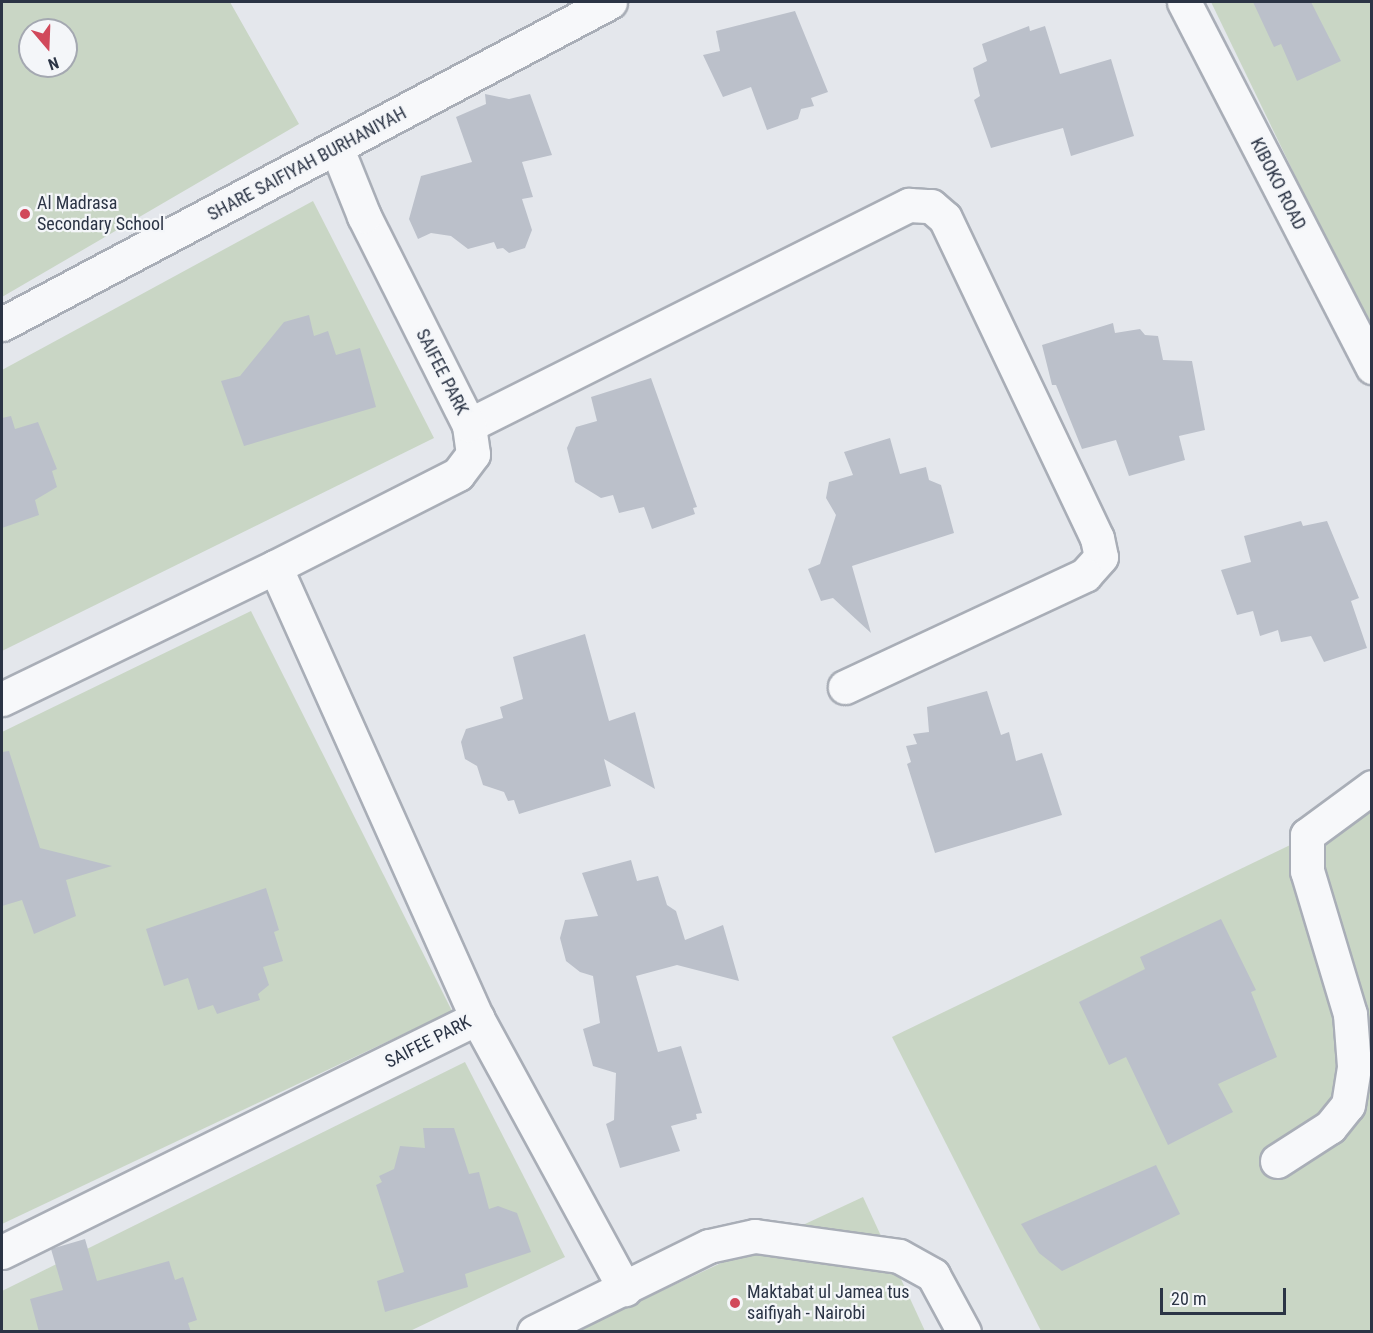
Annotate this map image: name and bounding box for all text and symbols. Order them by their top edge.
north arrow [18,18,78,78]
text: N [46,53,61,74]
street label: SHARE SAIFIYAH BURHANIYAH [204,102,410,226]
street label: KIBOKO ROAD [1246,134,1310,234]
place label: Al Madrasa Secondary School [37,193,164,236]
marker: Al Madrasa Secondary School [18,207,32,221]
street label: SAIFEE PARK [411,325,473,419]
street label: SAIFEE PARK [381,1011,475,1073]
scale bar [1163,1276,1289,1314]
place label: Maktabat ul Jamea tus saifiyah - Nairobi [747,1282,910,1324]
text: 20 m [1171,1288,1206,1309]
marker: Maktabat ul Jamea tus saifiyah - Nairobi [728,1296,742,1310]

